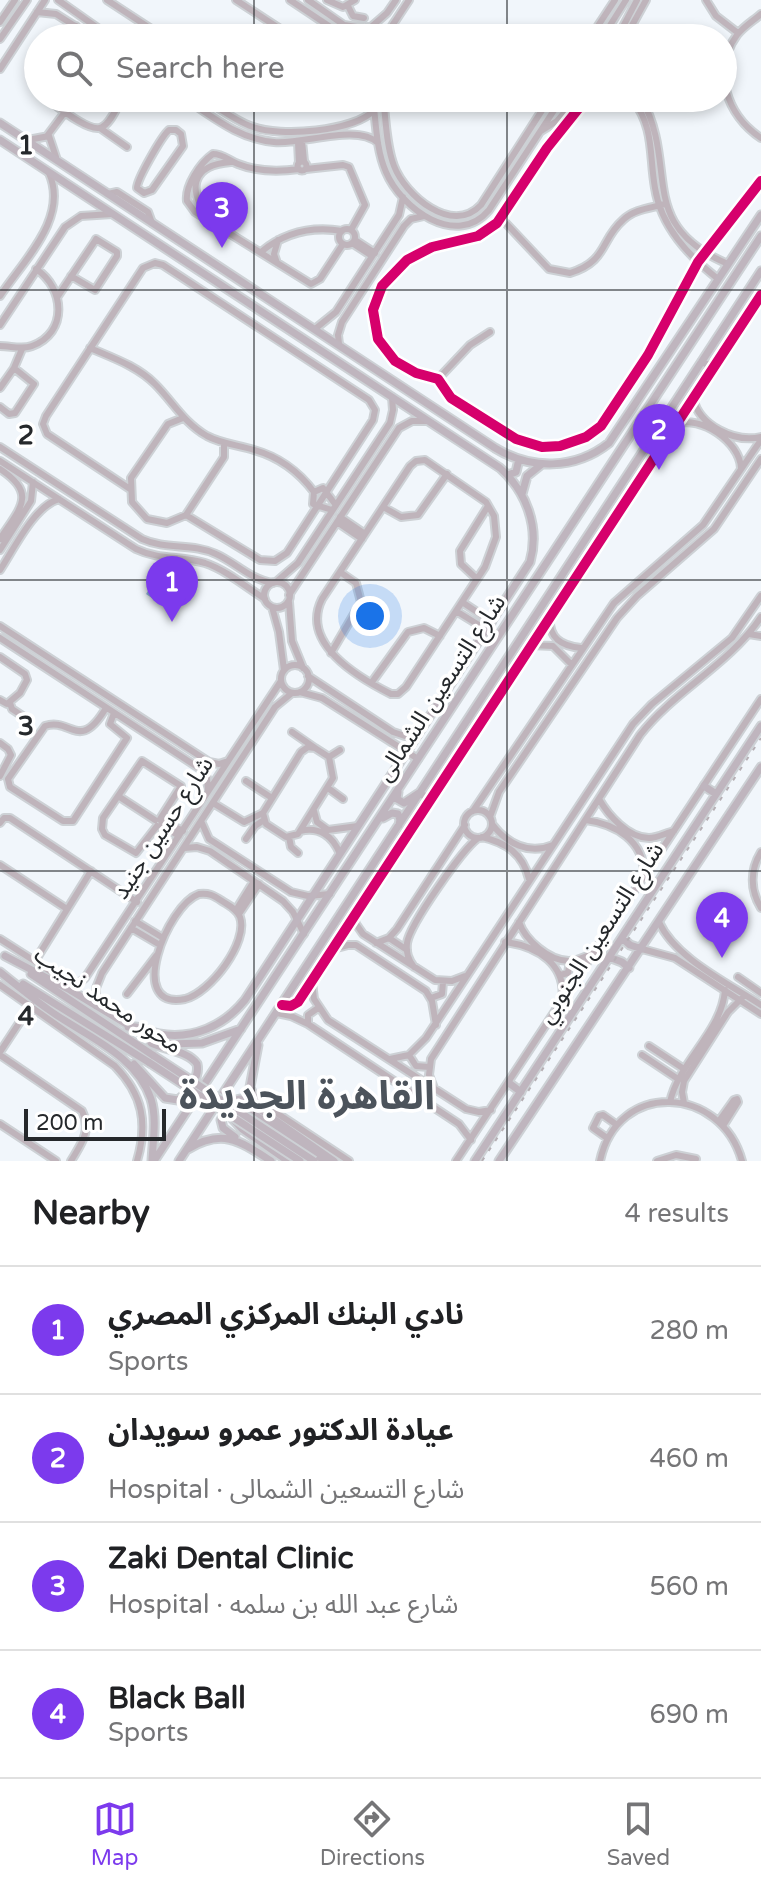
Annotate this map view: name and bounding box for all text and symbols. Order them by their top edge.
search box [24,24,737,112]
icon: search [52,46,96,90]
text: Search here [116,50,285,87]
text: 1 [18,130,34,161]
pin: 3 [196,182,248,248]
pin: 2 [633,404,685,470]
text: 2 [18,420,34,451]
pin: 1 [146,556,198,622]
street label: شارع التسعين الشمالى [370,589,514,788]
your location [350,596,390,636]
text: 3 [18,711,34,742]
street label: شارع حسين جنيد [106,751,222,906]
street label: شارع التسعين الجنوبي [532,837,673,1031]
pin: 4 [696,892,748,958]
street label: محور محمد نجيب [29,940,187,1060]
text: 4 [18,1001,34,1032]
district label: القاهرة الجديدة [179,1072,435,1120]
scale bar [24,1105,166,1141]
text: 200 m [36,1110,103,1136]
text: Nearby [32,1193,150,1234]
text: 4 results [624,1198,729,1229]
text: نادي البنك المركزي المصري [108,1296,464,1333]
text: 1 [50,1315,66,1346]
text: 280 m [649,1315,729,1346]
text: Sports [108,1346,188,1377]
text: عيادة الدكتور عمرو سويدان [108,1412,454,1449]
text: 2 [50,1443,66,1474]
text: 460 m [649,1443,729,1474]
text: Hospital · شارع التسعين الشمالى [108,1474,464,1505]
text: Zaki Dental Clinic [108,1540,354,1577]
text: 3 [50,1571,66,1602]
text: 560 m [649,1571,729,1602]
text: Hospital · شارع عبد الله بن سلمه [108,1589,458,1620]
text: Black Ball [108,1680,246,1717]
text: 4 [50,1699,66,1730]
text: 690 m [649,1699,729,1730]
text: Sports [108,1717,188,1748]
tab: Map [91,1797,138,1871]
tab: Directions [320,1797,425,1871]
tab: Saved [607,1797,670,1871]

